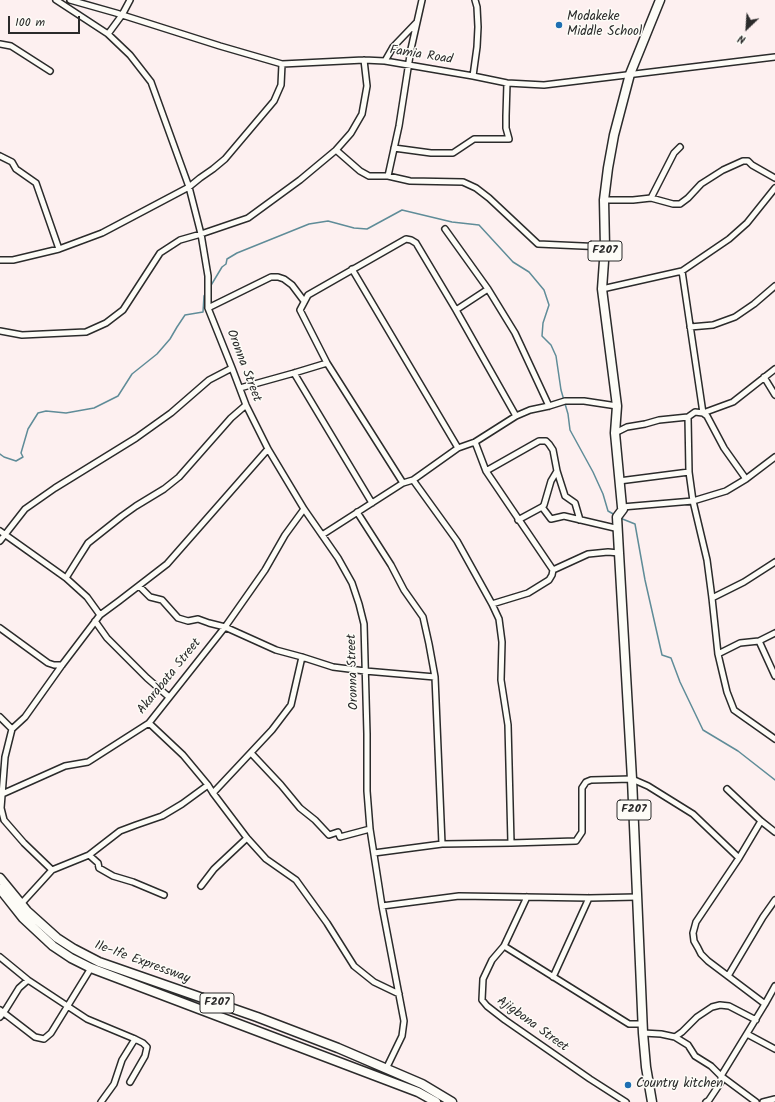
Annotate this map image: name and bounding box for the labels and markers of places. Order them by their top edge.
place label: Modakeke Middle School [567,10,642,41]
marker: Modakeke Middle School [554,20,564,30]
place label: Country kitchen [636,1077,723,1093]
marker: Country kitchen [623,1080,633,1090]

